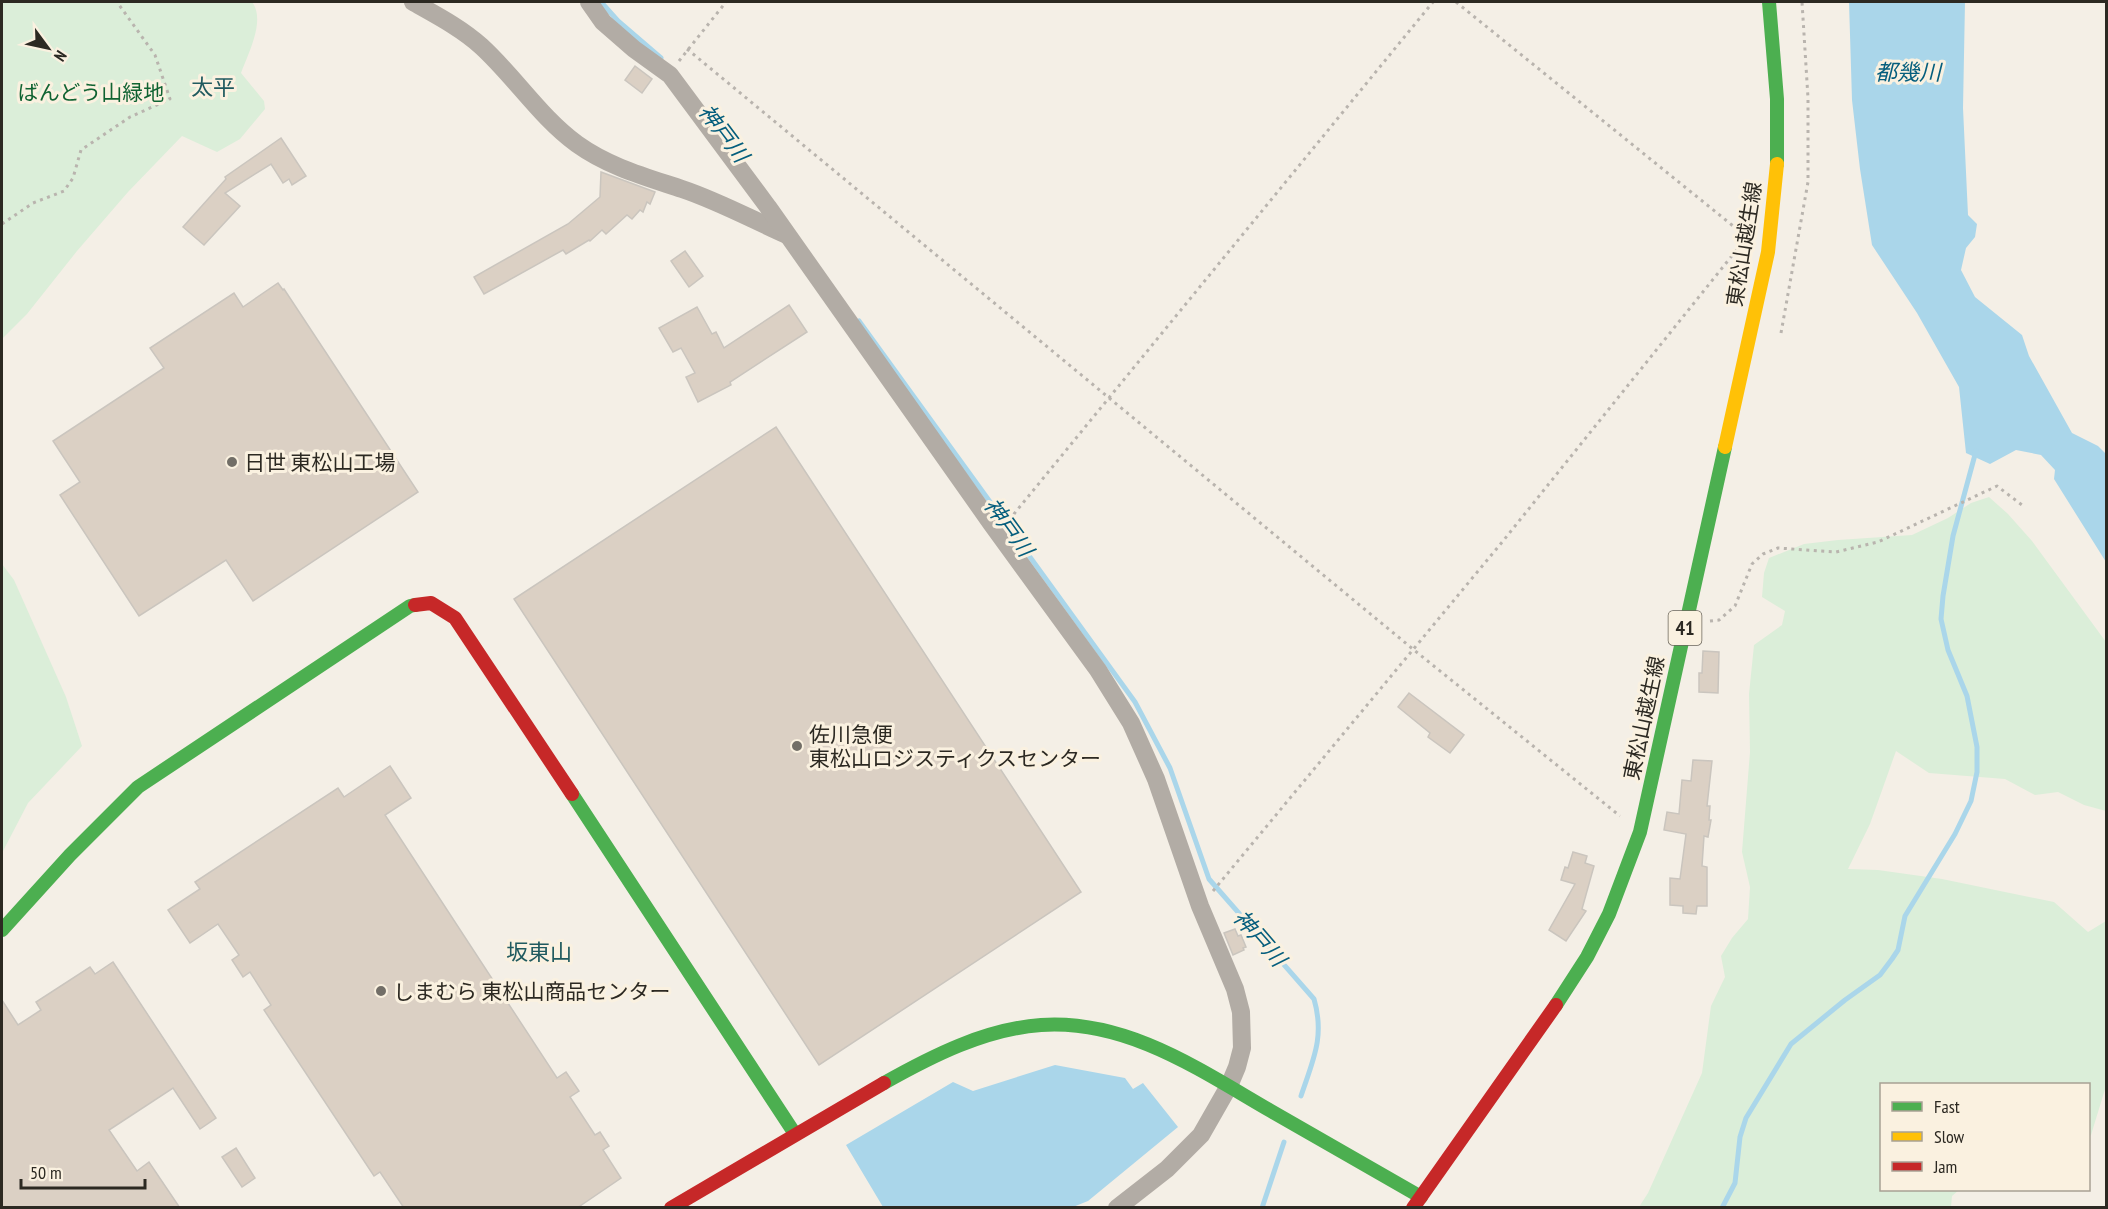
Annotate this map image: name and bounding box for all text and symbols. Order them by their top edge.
north arrow [18,18,78,78]
text: N [50,47,71,65]
water label: 都幾川 [1875,58,1943,86]
district label: 太平 [191,73,235,101]
park label: ばんどう山緑地 [18,79,164,106]
water label: 神戸川 [693,98,756,169]
street label: 東松山越生線 [1721,180,1767,308]
place label: 日世 東松山工場 [244,449,395,476]
marker: 日世 東松山工場 [225,455,239,469]
water label: 神戸川 [978,492,1041,564]
road number: 41 [1668,611,1702,645]
street label: 東松山越生線 [1618,654,1670,782]
place label: 佐川急便 東松山ロジスティクスセンター [809,721,1101,772]
marker: 佐川急便 東松山ロジスティクスセンター [790,739,804,753]
water label: 神戸川 [1228,904,1294,974]
district label: 坂東山 [506,938,572,966]
place label: しまむら 東松山商品センター [393,978,670,1005]
marker: しまむら 東松山商品センター [374,984,388,998]
legend [1880,1083,2090,1191]
text: Fast [1934,1095,1960,1118]
text: Slow [1934,1125,1965,1148]
scale bar [21,1152,146,1190]
text: Jam [1933,1155,1957,1178]
text: 50 m [30,1161,62,1184]

